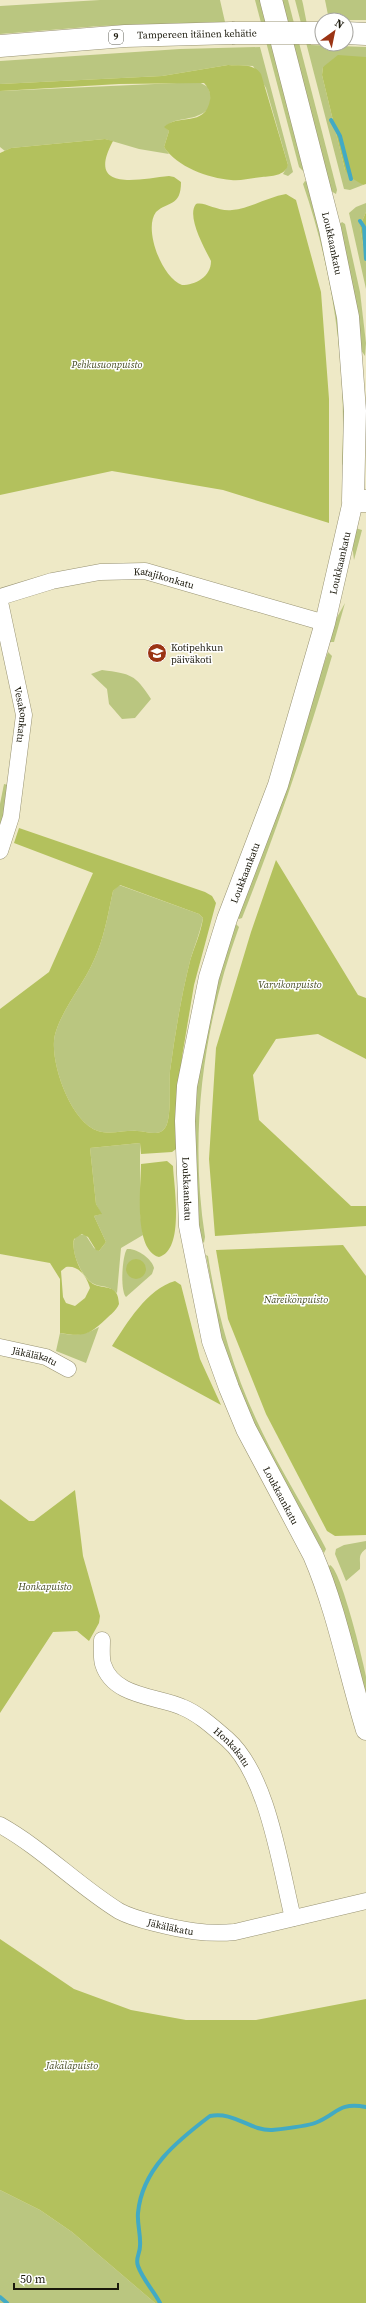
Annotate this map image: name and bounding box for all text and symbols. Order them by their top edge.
north arrow [314,12,354,52]
text: N [332,16,347,33]
street label: Tampereen itäinen kehätie [137,26,257,42]
road number: 9 [109,30,123,44]
street label: Loukkaankatu [319,210,346,276]
park label: Pehkusuonpuisto [71,358,143,371]
street label: Loukkaankatu [326,530,354,596]
street label: Katajikonkatu [133,564,196,591]
place label: Kotipehkun päiväkoti [171,641,223,666]
school or university icon: Kotipehkun päiväkoti [146,642,168,664]
street label: Vesakonkatu [12,685,31,744]
street label: Loukkaankatu [227,841,263,905]
park label: Varvikonpuisto [258,978,322,991]
street label: Loukkaankatu [180,1156,195,1221]
park label: Näreikönpuisto [263,1293,328,1306]
street label: Jäkäläkatu [10,1343,60,1369]
street label: Loukkaankatu [260,1464,302,1527]
park label: Honkapuisto [17,1580,72,1593]
street label: Honkakatu [211,1724,254,1769]
street label: Jäkäläkatu [145,1915,195,1938]
park label: Jäkäläpuisto [44,2059,98,2072]
scale bar [14,2265,118,2291]
text: 50 m [20,2271,46,2287]

